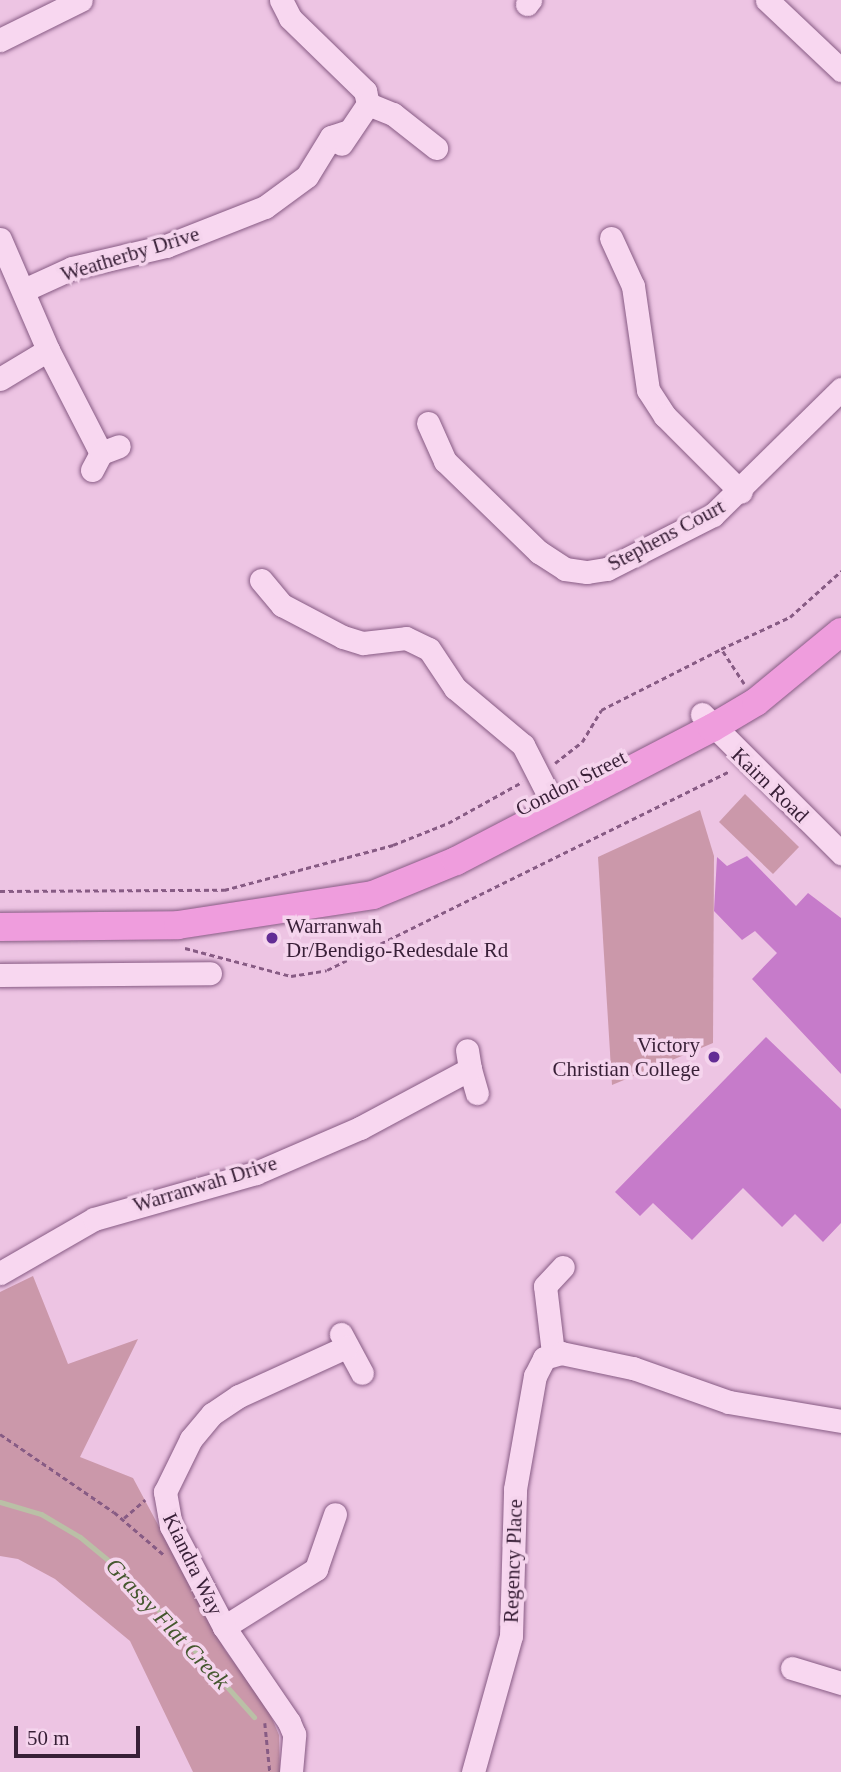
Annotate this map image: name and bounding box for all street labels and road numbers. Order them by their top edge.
street label: Weatherby Drive [58,221,202,287]
street label: Stephens Court [603,494,729,576]
street label: Kairn Road [726,742,814,828]
street label: Condon Street [511,744,631,822]
street label: Warranwah Drive [130,1150,280,1218]
street label: Regency Place [498,1499,528,1623]
street label: Kiandra Way [157,1509,229,1619]

